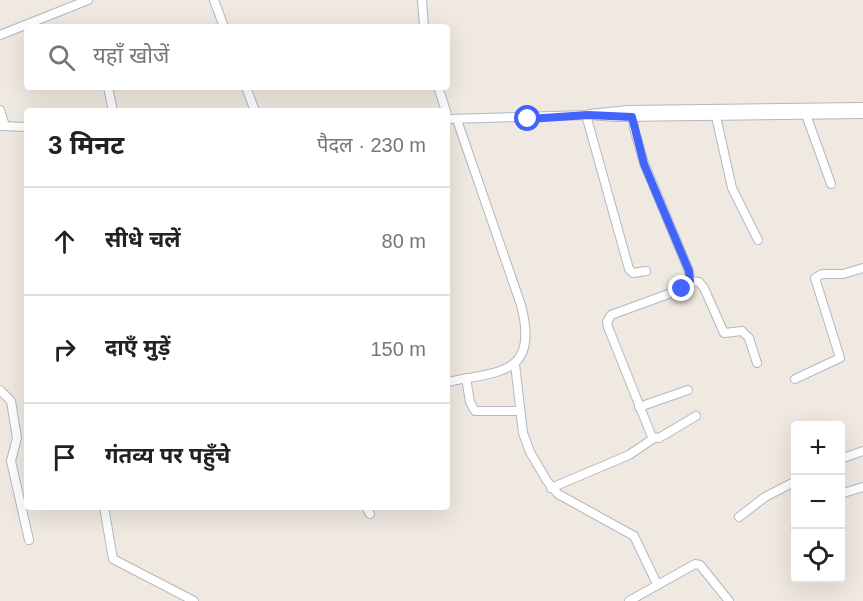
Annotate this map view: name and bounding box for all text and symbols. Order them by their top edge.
search box [24,24,450,90]
icon: search [45,41,78,74]
text: यहाँ खोजें [93,43,169,68]
route start [514,105,540,131]
text: 3 मिनट [48,130,124,160]
text: पैदल · 230 m [317,134,426,156]
icon: ahead [48,225,81,258]
text: सीधे चलें [105,227,180,252]
text: 80 m [382,230,426,252]
route end [668,275,694,301]
icon: right [48,333,81,366]
text: दाएँ मुड़ें [105,335,170,360]
text: 150 m [370,338,426,360]
map controls [791,421,845,583]
button: + [791,421,845,475]
icon: arrive [48,441,81,474]
text: गंतव्य पर पहुँचे [105,443,230,468]
button: − [791,475,845,529]
button: locate [791,529,845,583]

